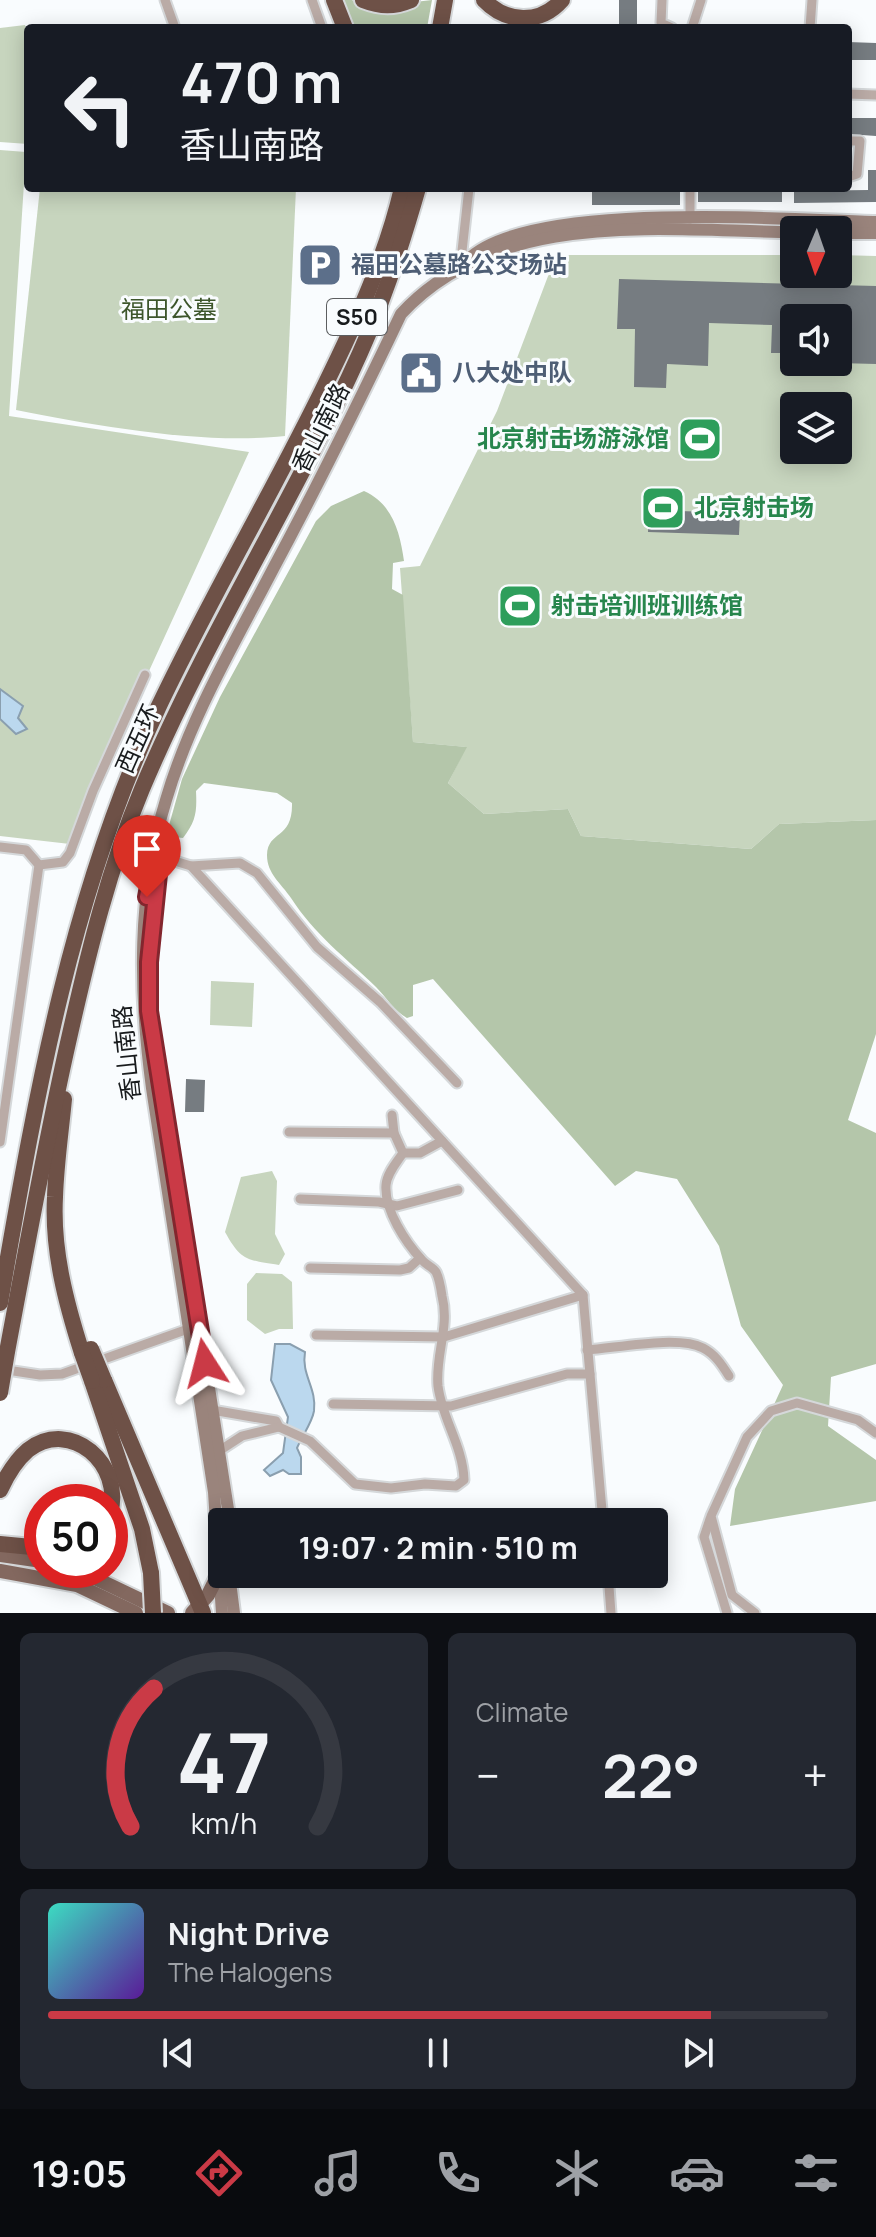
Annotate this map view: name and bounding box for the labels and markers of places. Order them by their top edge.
parking icon: 福田公墓路公交场站 [296,241,344,289]
place label: 福田公墓路公交场站 [351,247,567,280]
public building icon: 八大处中队 [397,349,445,397]
place label: 八大处中队 [452,355,572,388]
sports icon: 北京射击场游泳馆 [676,415,724,463]
place label: 北京射击场游泳馆 [477,421,669,454]
sports icon: 北京射击场 [639,484,687,532]
place label: 北京射击场 [694,490,814,523]
sports icon: 射击培训班训练馆 [496,582,544,630]
place label: 射击培训班训练馆 [551,588,743,621]
pin [113,815,181,897]

